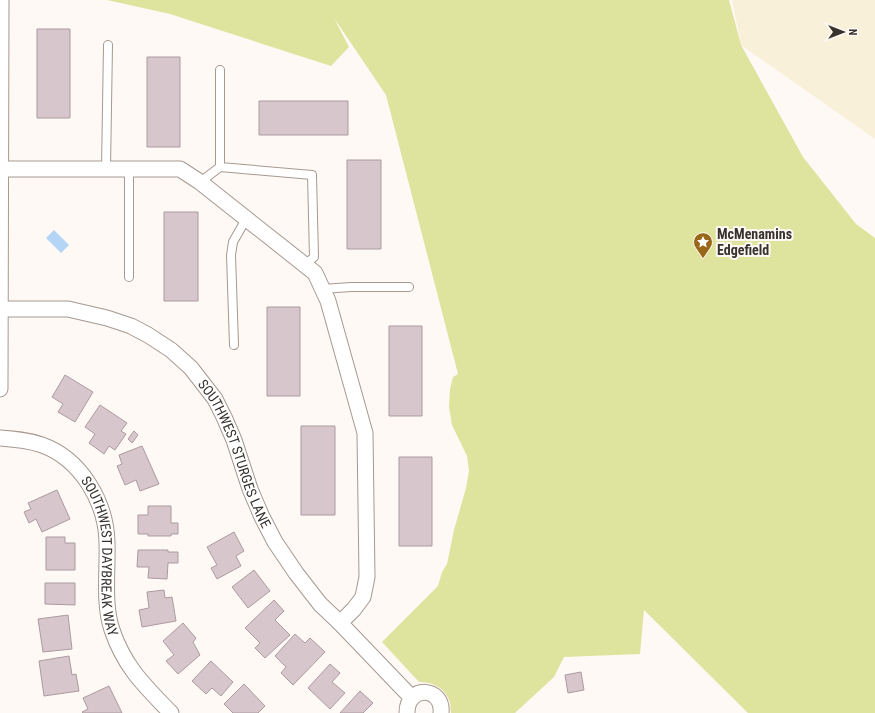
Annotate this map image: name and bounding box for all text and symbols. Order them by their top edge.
north arrow [823,12,863,52]
text: N [846,29,859,36]
place label: McMenamins Edgefield [717,226,792,258]
place icon: McMenamins Edgefield [692,231,714,259]
street label: SOUTHWEST STURGES LANE [195,376,274,531]
street label: SOUTHWEST DAYBREAK WAY [78,473,122,639]

